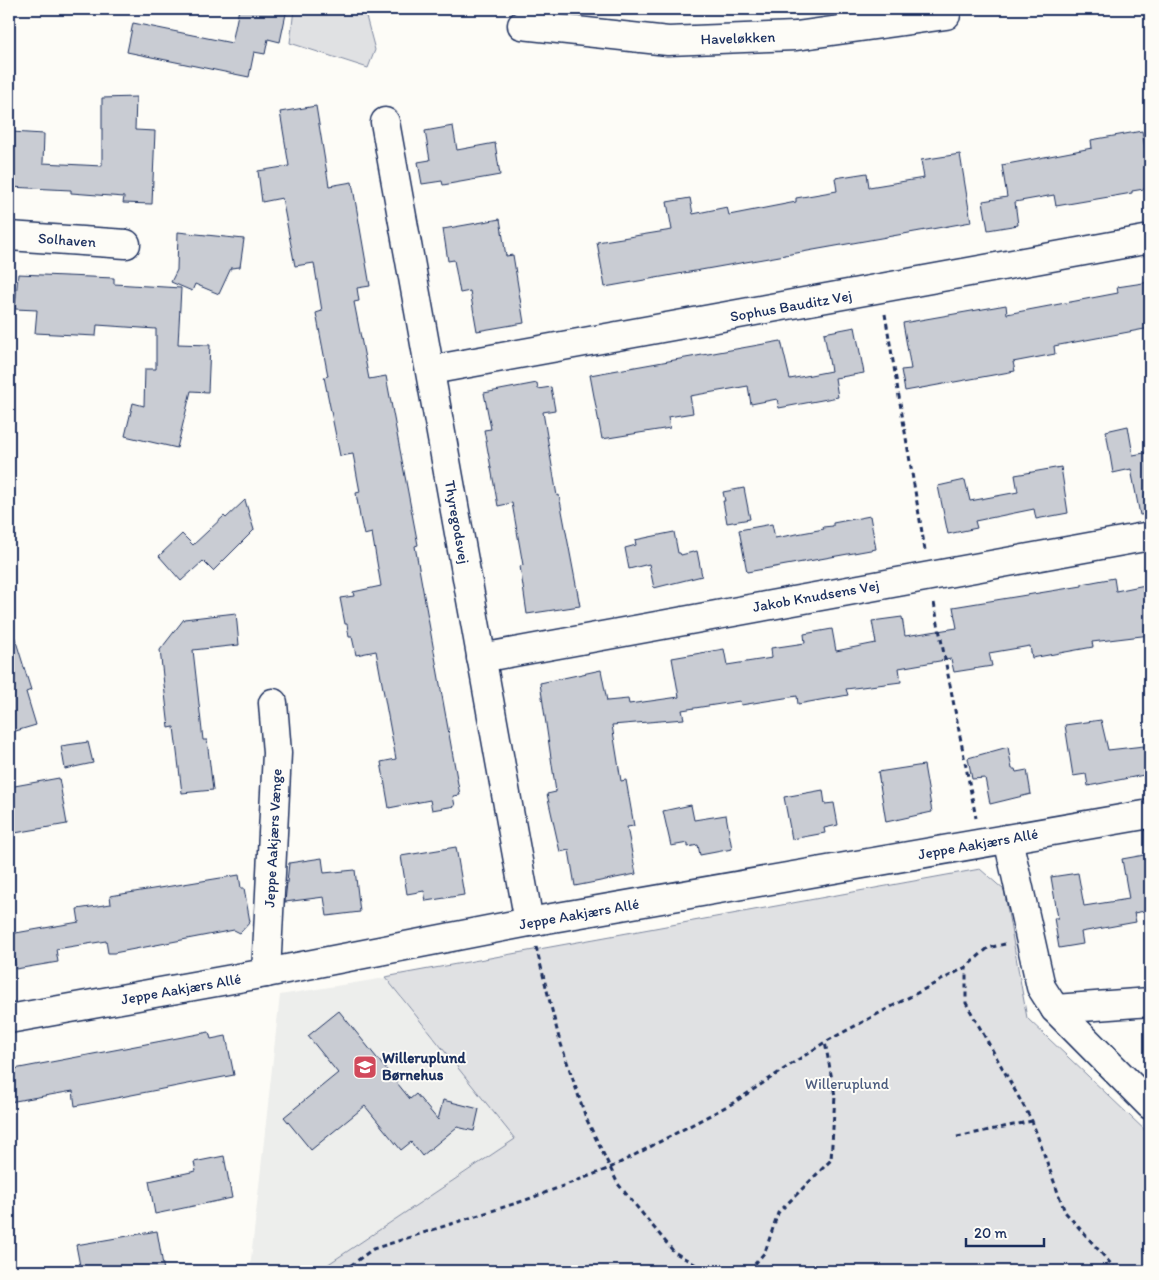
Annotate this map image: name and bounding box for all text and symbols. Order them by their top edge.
street label: Haveløkken [700,28,776,48]
street label: Solhaven [37,229,97,251]
street label: Sophus Bauditz Vej [729,286,853,326]
street label: Thyregodsvej [441,479,473,565]
street label: Jakob Knudsens Vej [751,576,881,616]
street label: Jeppe Aakjærs Vænge [260,768,286,908]
street label: Jeppe Aakjærs Allé [917,825,1039,863]
street label: Jeppe Aakjærs Allé [518,895,640,933]
street label: Jeppe Aakjærs Allé [120,970,242,1008]
place label: Willeruplund Børnehus [382,1049,467,1084]
school or university icon: Willeruplund Børnehus [352,1054,378,1080]
park label: Willeruplund [805,1075,890,1093]
scale bar [966,1215,1044,1247]
text: 20 m [974,1224,1008,1242]

